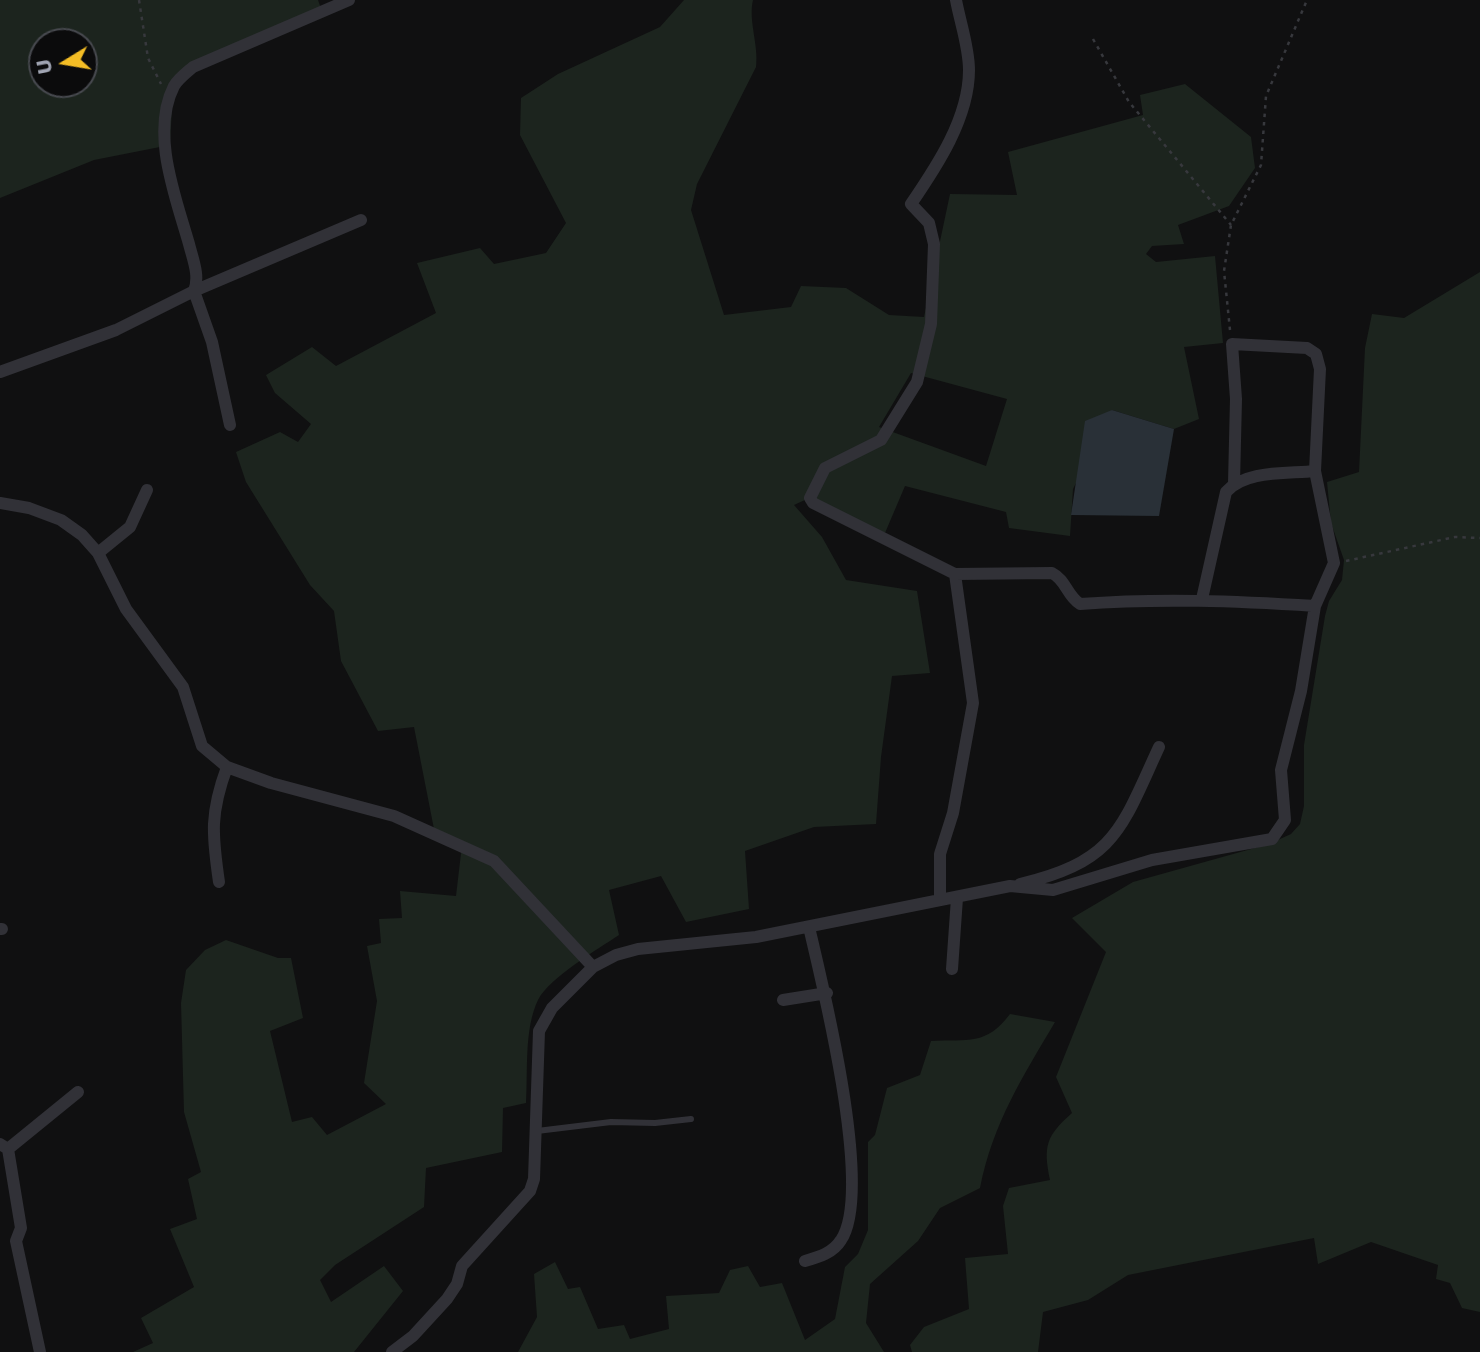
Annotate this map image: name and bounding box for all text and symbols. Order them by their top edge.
north arrow [28,28,98,98]
text: U [32,57,57,76]

